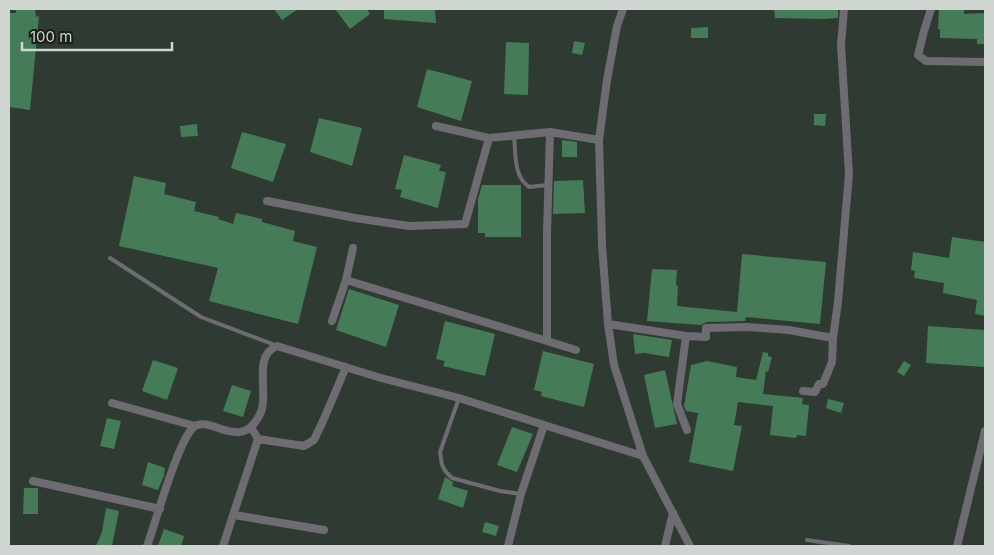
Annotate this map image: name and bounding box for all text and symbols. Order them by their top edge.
scale bar [22,20,172,52]
text: 100 m [30,27,72,46]

